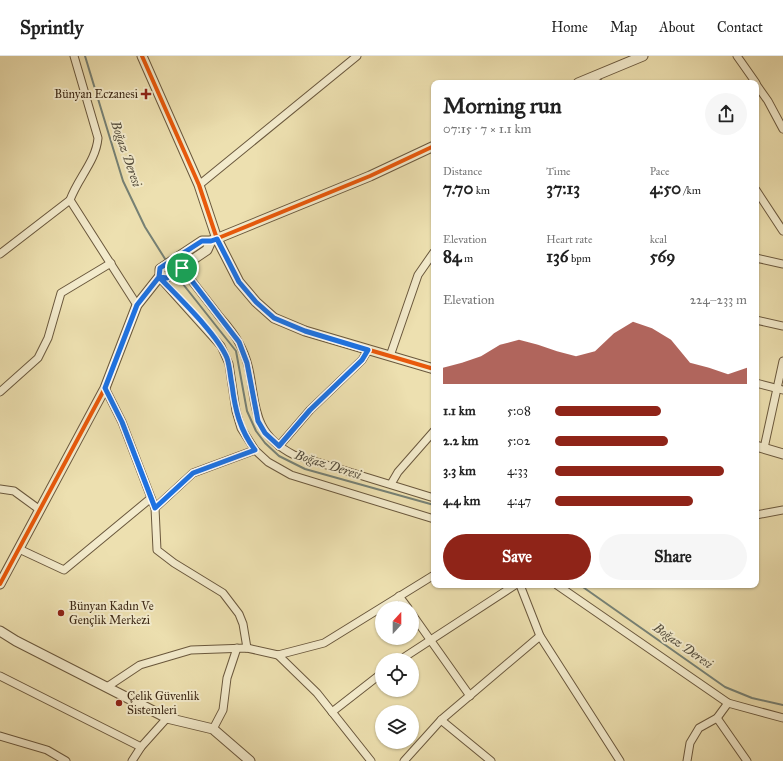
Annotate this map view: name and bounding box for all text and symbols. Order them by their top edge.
text: Sprintly [20,16,83,39]
text: Home [551,19,588,36]
text: Map [610,19,637,36]
text: About [659,19,695,36]
text: Contact [717,19,763,36]
place label: Bünyan Eczanesi [54,87,139,101]
marker: Bünyan Eczanesi [141,89,151,99]
text: Morning run [443,92,562,119]
button: share [705,93,747,135]
water label: Boğaz Deresi [107,118,145,189]
text: 07:15 · 7 × 1.1 km [443,121,532,137]
text: Distance [443,165,482,178]
text: Time [546,165,571,178]
text: Pace [650,165,670,178]
text: 7.70 [443,178,473,199]
text: 37:13 [546,178,580,199]
text: 4:50 [650,178,681,199]
text: km [473,184,490,197]
text: /km [681,184,701,197]
text: Elevation [443,233,487,246]
text: Heart rate [546,233,593,246]
text: kcal [650,233,667,246]
text: 84 [443,246,462,267]
text: 136 [546,246,569,267]
text: 569 [650,246,675,267]
pin [165,251,199,285]
text: m [462,252,473,265]
text: bpm [569,252,591,265]
icon: arrive [171,257,193,279]
text: Elevation [443,292,495,308]
text: 224–233 m [690,292,747,308]
text: 1.1 km [443,403,476,419]
text: 5:08 [507,403,531,419]
text: 2.2 km [443,433,479,449]
text: 5:02 [507,433,530,449]
water label: Boğaz Deresi [292,446,363,483]
text: 3.3 km [443,463,476,479]
text: 4:33 [507,463,528,479]
text: 4.4 km [443,493,480,509]
text: 4:47 [507,493,531,509]
button: Save [443,534,591,580]
button: Share [599,534,747,580]
place label: Bünyan Kadın Ve Gençlik Merkezi [69,599,154,627]
north arrow [375,601,419,645]
map controls [375,601,419,749]
marker: Bünyan Kadın Ve Gençlik Merkezi [56,608,66,618]
water label: Boğaz Deresi [649,619,716,672]
button: locate [375,653,419,697]
place label: Çelik Güvenlik Sistemleri [127,689,200,717]
marker: Çelik Güvenlik Sistemleri [114,698,124,708]
button: layers [375,705,419,749]

